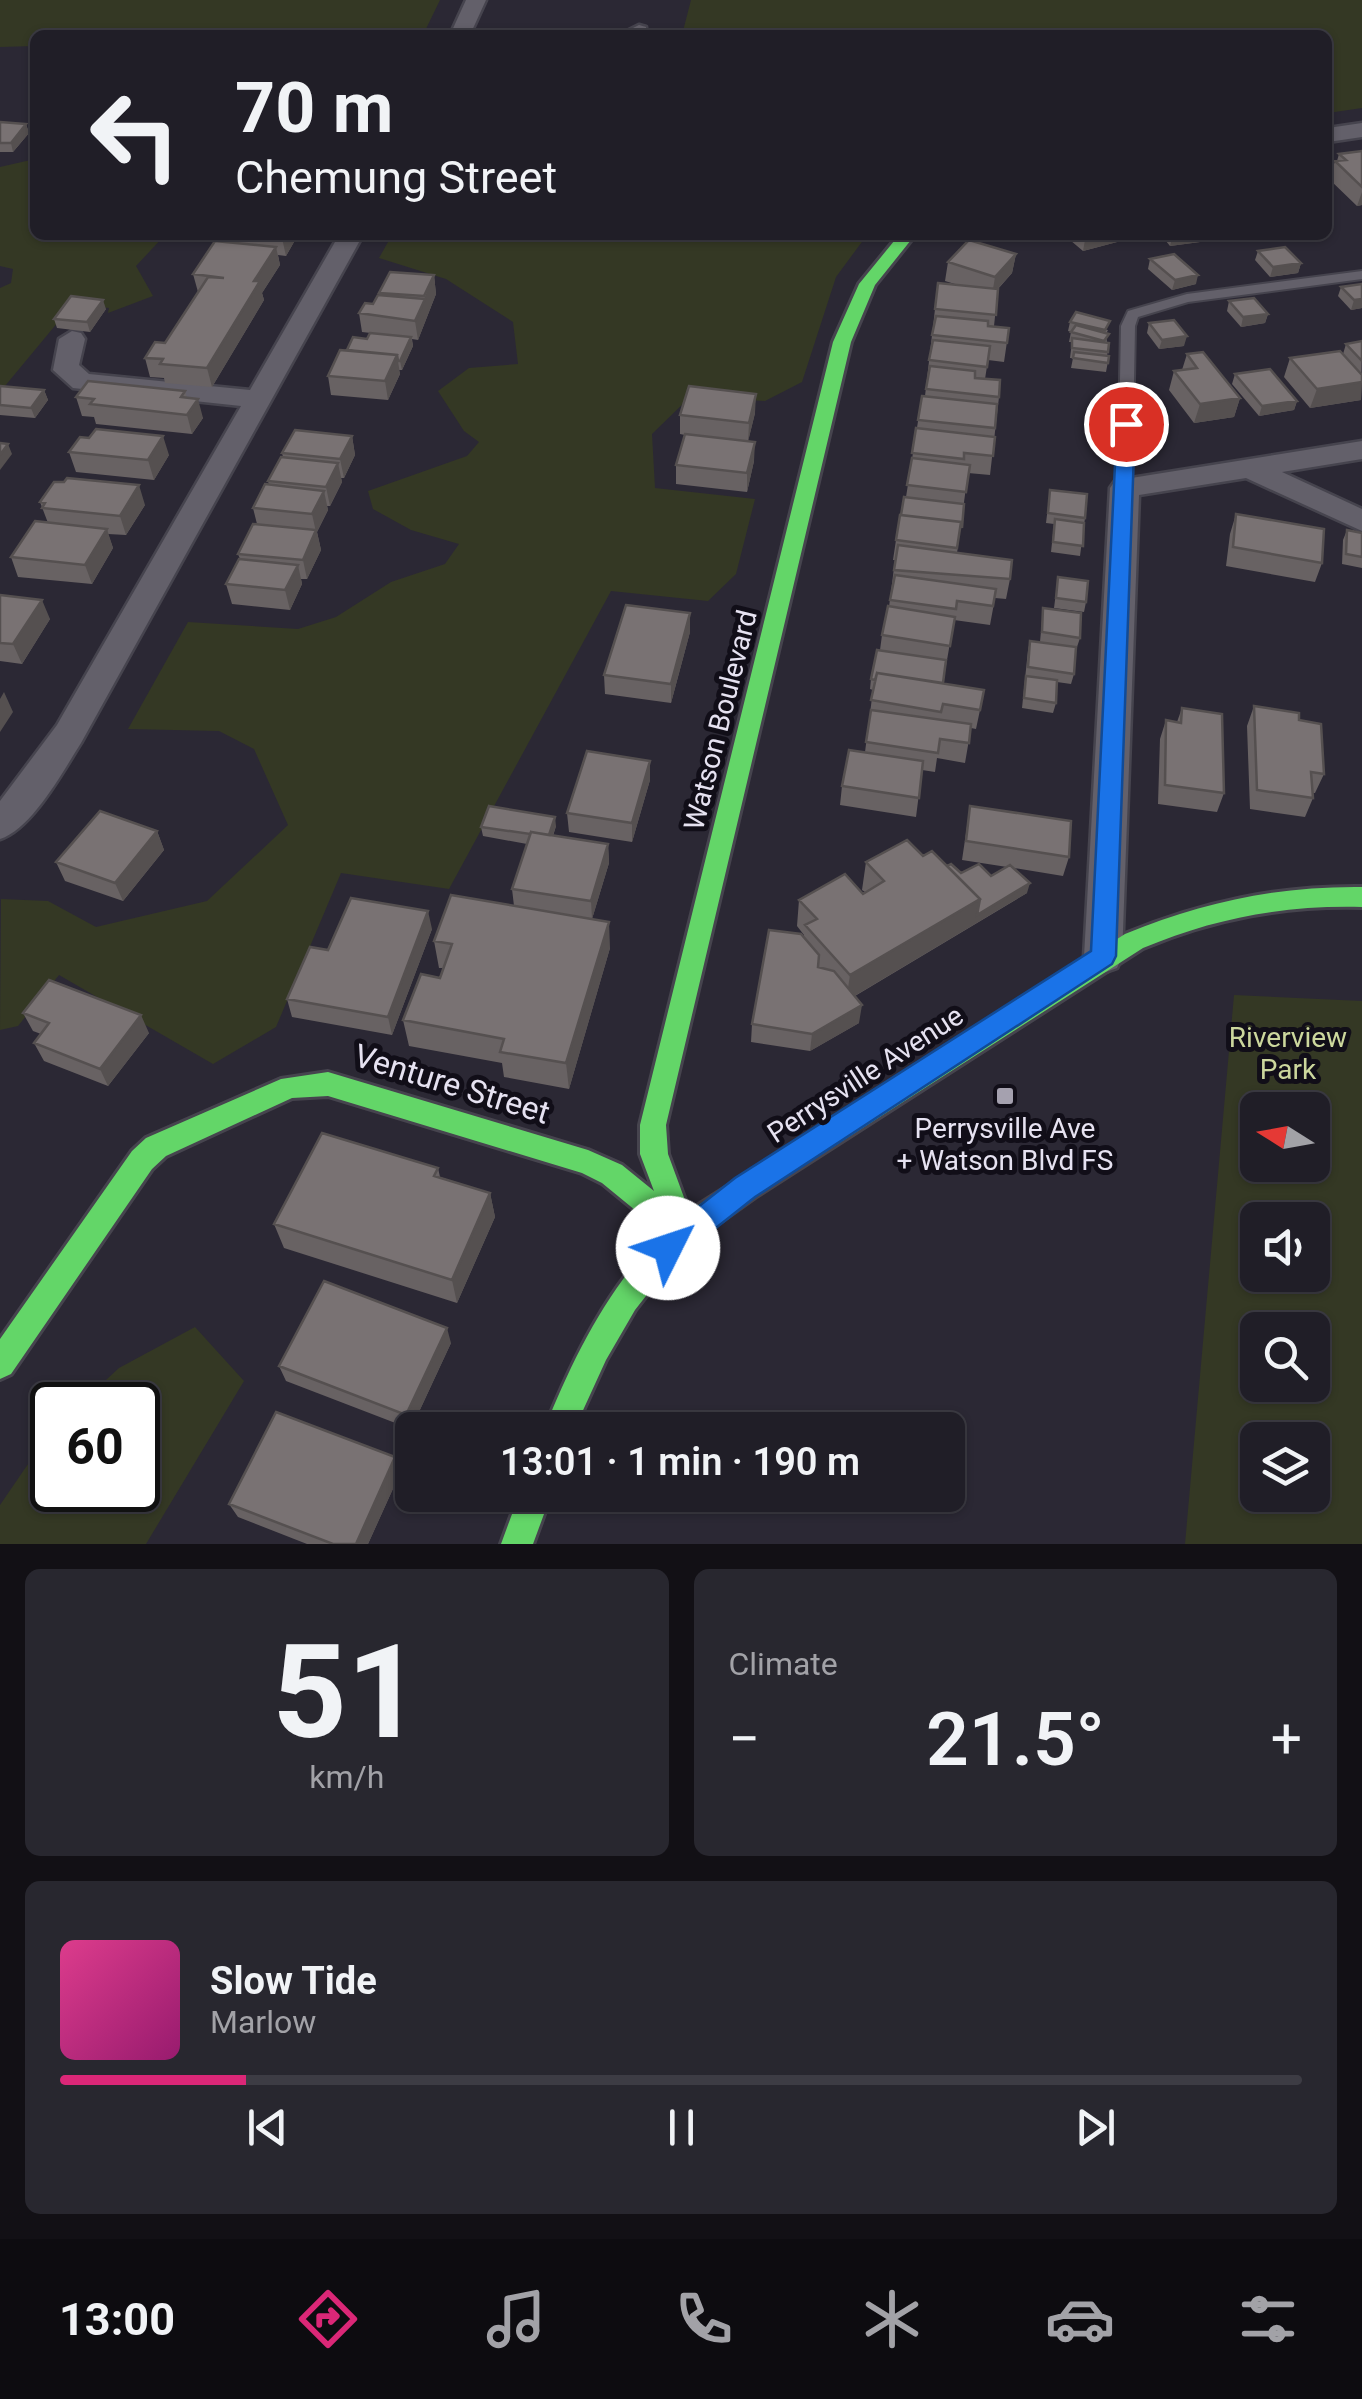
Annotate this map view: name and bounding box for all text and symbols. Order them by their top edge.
text: 70 m [235,67,393,149]
icon: left [70,70,200,200]
text: Chemung Street [235,151,557,204]
pin [1084,382,1169,467]
icon: arrive [1099,397,1154,452]
street label: Watson Boulevard [677,607,764,834]
street label: Perrysville Avenue [761,999,969,1150]
park label: Riverview Park [1229,1021,1347,1086]
street label: Venture Street [350,1036,554,1132]
marker: Perrysville Ave + Watson Blvd FS [994,1085,1016,1107]
north arrow [1240,1092,1330,1182]
map controls [1240,1092,1330,1512]
place label: Perrysville Ave + Watson Blvd FS [897,1112,1113,1177]
position arrow [616,1196,720,1300]
button: sound [1240,1202,1330,1292]
button: search [1240,1312,1330,1402]
speed limit sign: 60 [30,1382,160,1512]
button: layers [1240,1422,1330,1512]
text: 13:01 · 1 min · 190 m [500,1440,860,1484]
text: 51 [272,1616,421,1769]
text: Climate [729,1645,838,1683]
text: 21.5° [926,1695,1105,1783]
text: − [729,1707,760,1771]
text: + [1271,1707,1302,1771]
text: km/h [309,1758,384,1796]
text: Slow Tide [210,1959,377,2003]
text: Marlow [210,2003,316,2041]
icon: previous [240,2100,295,2155]
icon: pause [654,2100,709,2155]
icon: next [1068,2100,1123,2155]
icon: directions [293,2284,363,2354]
icon: music [481,2284,551,2354]
icon: phone [669,2284,739,2354]
icon: climate [857,2284,927,2354]
icon: car [1045,2284,1115,2354]
icon: filters [1233,2284,1303,2354]
text: 13:00 [59,2293,175,2346]

